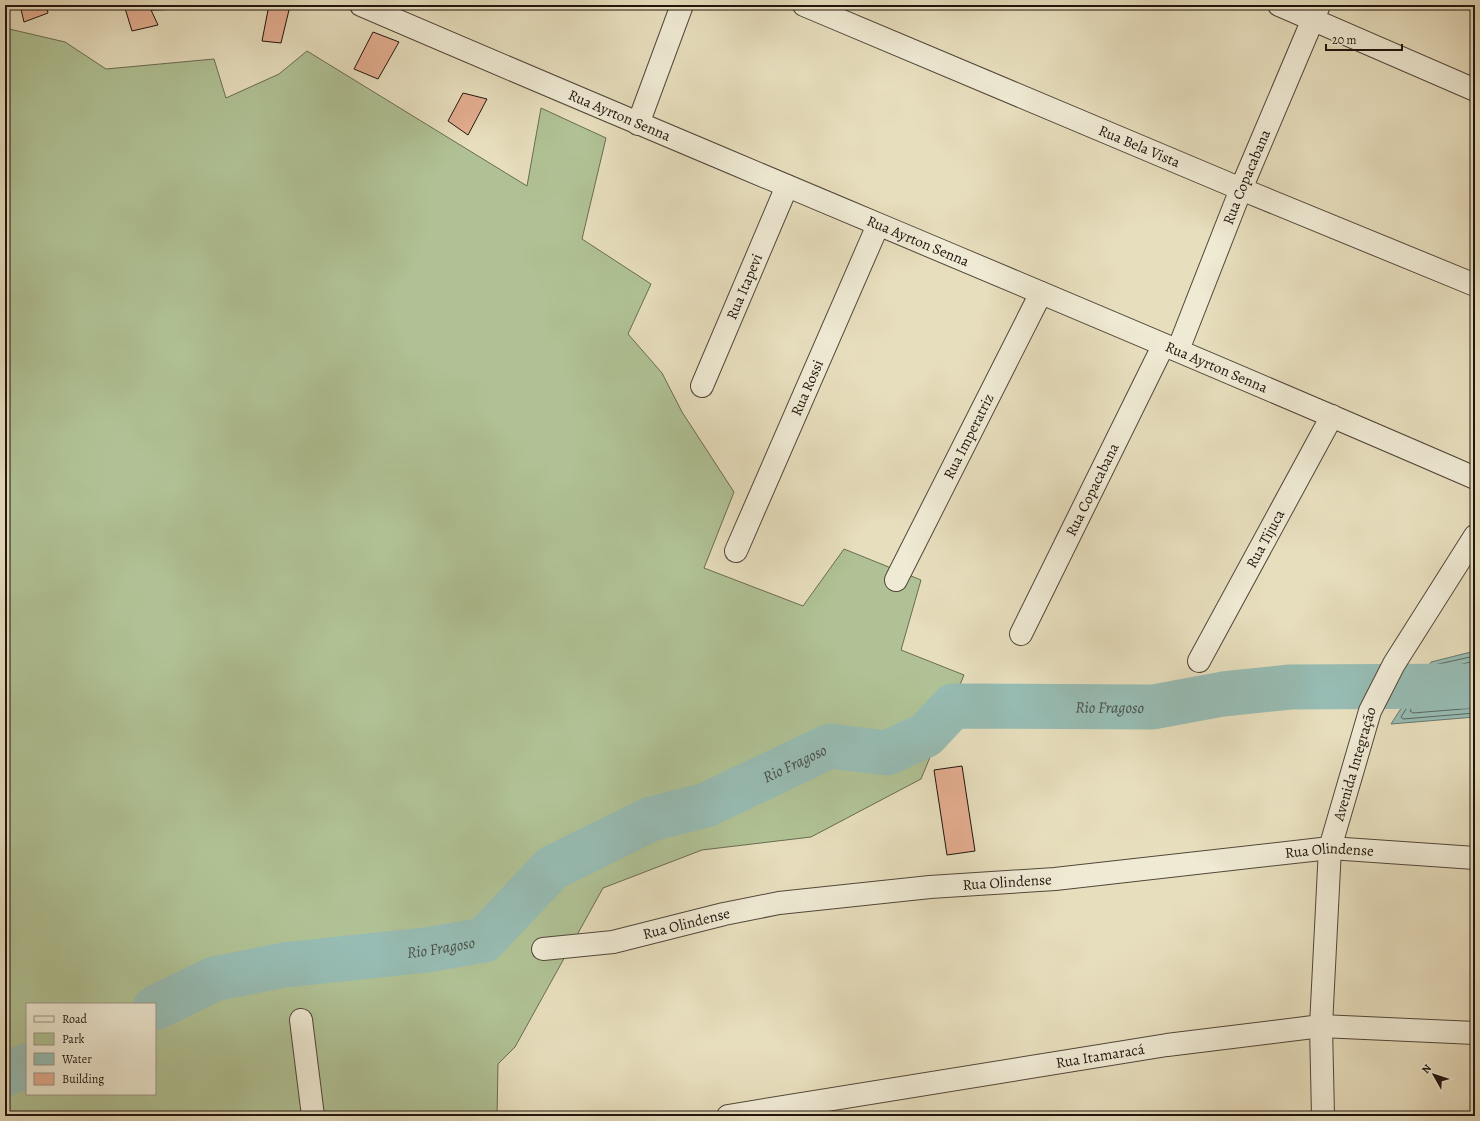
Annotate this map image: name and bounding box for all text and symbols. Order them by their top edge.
scale bar [1326,26,1402,52]
text: 20 m [1332,32,1356,48]
street label: Rua Ayrton Senna [565,85,674,146]
street label: Rua Bela Vista [1096,120,1183,172]
street label: Rua Copacabana [1218,126,1275,228]
street label: Rua Ayrton Senna [864,211,972,271]
street label: Rua Itapevi [721,251,767,323]
street label: Rua Ayrton Senna [1162,336,1271,398]
street label: Rua Rossi [786,357,828,419]
street label: Rua Imperatriz [939,390,999,483]
street label: Rua Copacabana [1061,440,1124,539]
street label: Rua Tijuca [1241,506,1289,572]
water label: Rio Fragoso [1075,697,1144,719]
street label: Avenida Integração [1328,703,1381,824]
water label: Rio Fragoso [759,739,831,788]
street label: Rua Olindense [1284,838,1375,863]
street label: Rua Olindense [962,869,1052,895]
street label: Rua Olindense [641,903,732,944]
water label: Rio Fragoso [406,932,477,964]
legend [26,1003,156,1095]
text: Road [62,1011,88,1027]
text: Park [62,1031,85,1047]
street label: Rua Itamaracá [1054,1039,1146,1073]
text: Water [61,1051,92,1067]
north arrow [1414,1055,1454,1095]
text: N [1418,1061,1435,1077]
text: Building [62,1071,104,1087]

